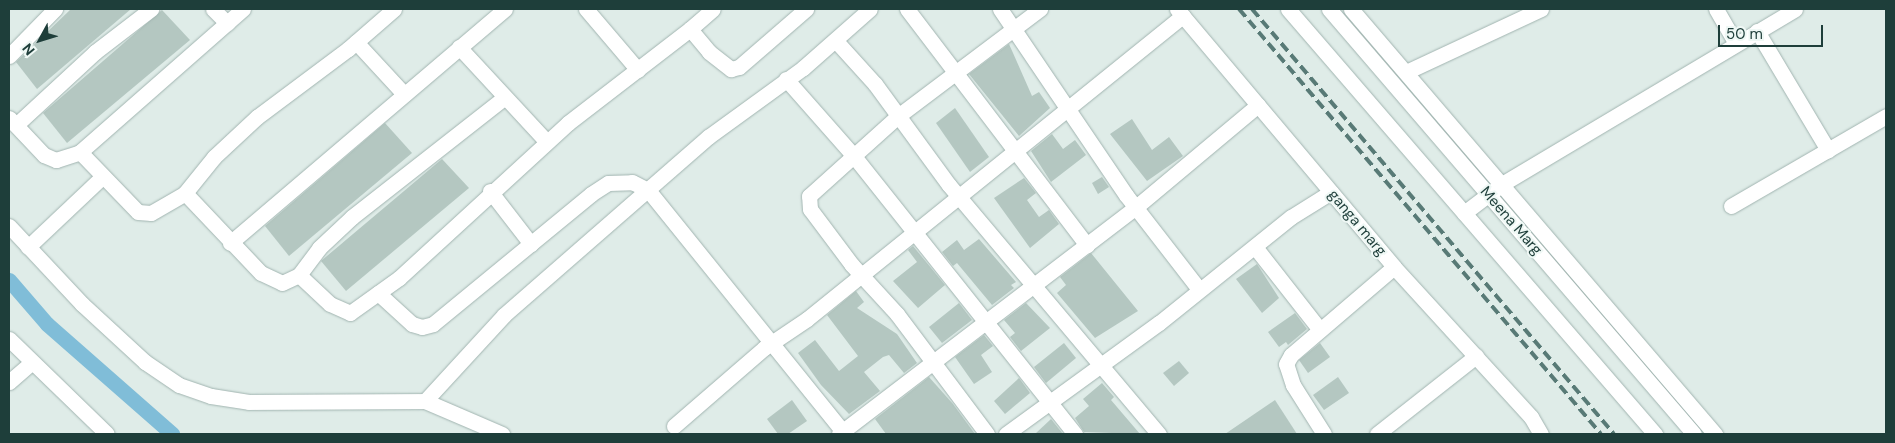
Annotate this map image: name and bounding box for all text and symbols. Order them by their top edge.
north arrow [15,15,65,65]
scale bar [1720,15,1825,47]
text: 50 m [1726,24,1763,44]
text: N [18,40,39,59]
street label: Meena Marg [1476,183,1546,259]
street label: ganga marg [1324,186,1390,260]

